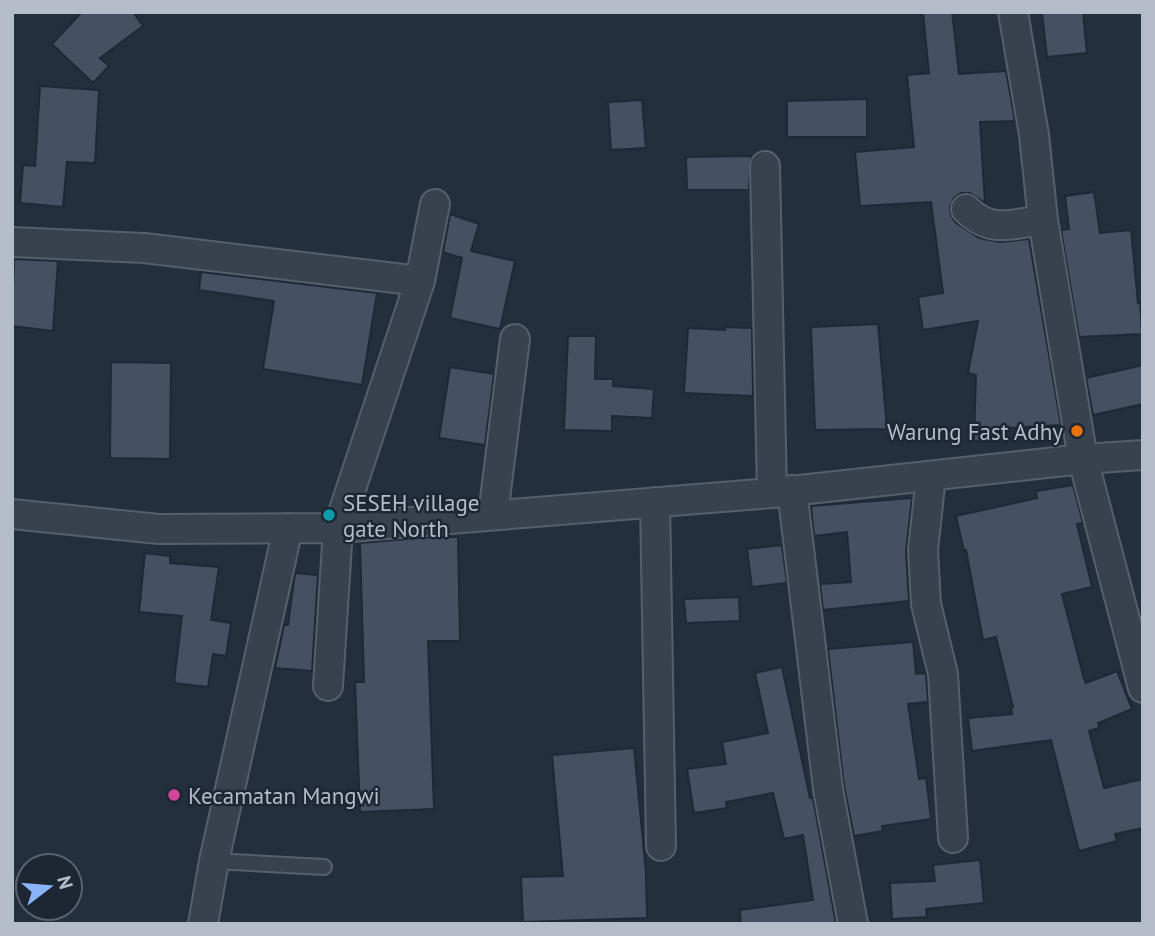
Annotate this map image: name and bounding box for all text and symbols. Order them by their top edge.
place label: Warung Fast Adhy [887,417,1063,446]
marker: Warung Fast Adhy [1069,423,1085,439]
place label: SESEH village gate North [343,488,479,543]
marker: SESEH village gate North [321,507,337,523]
place label: Kecamatan Mangwi [188,781,380,810]
marker: Kecamatan Mangwi [166,787,182,803]
north arrow [14,852,84,922]
text: N [52,873,79,892]

